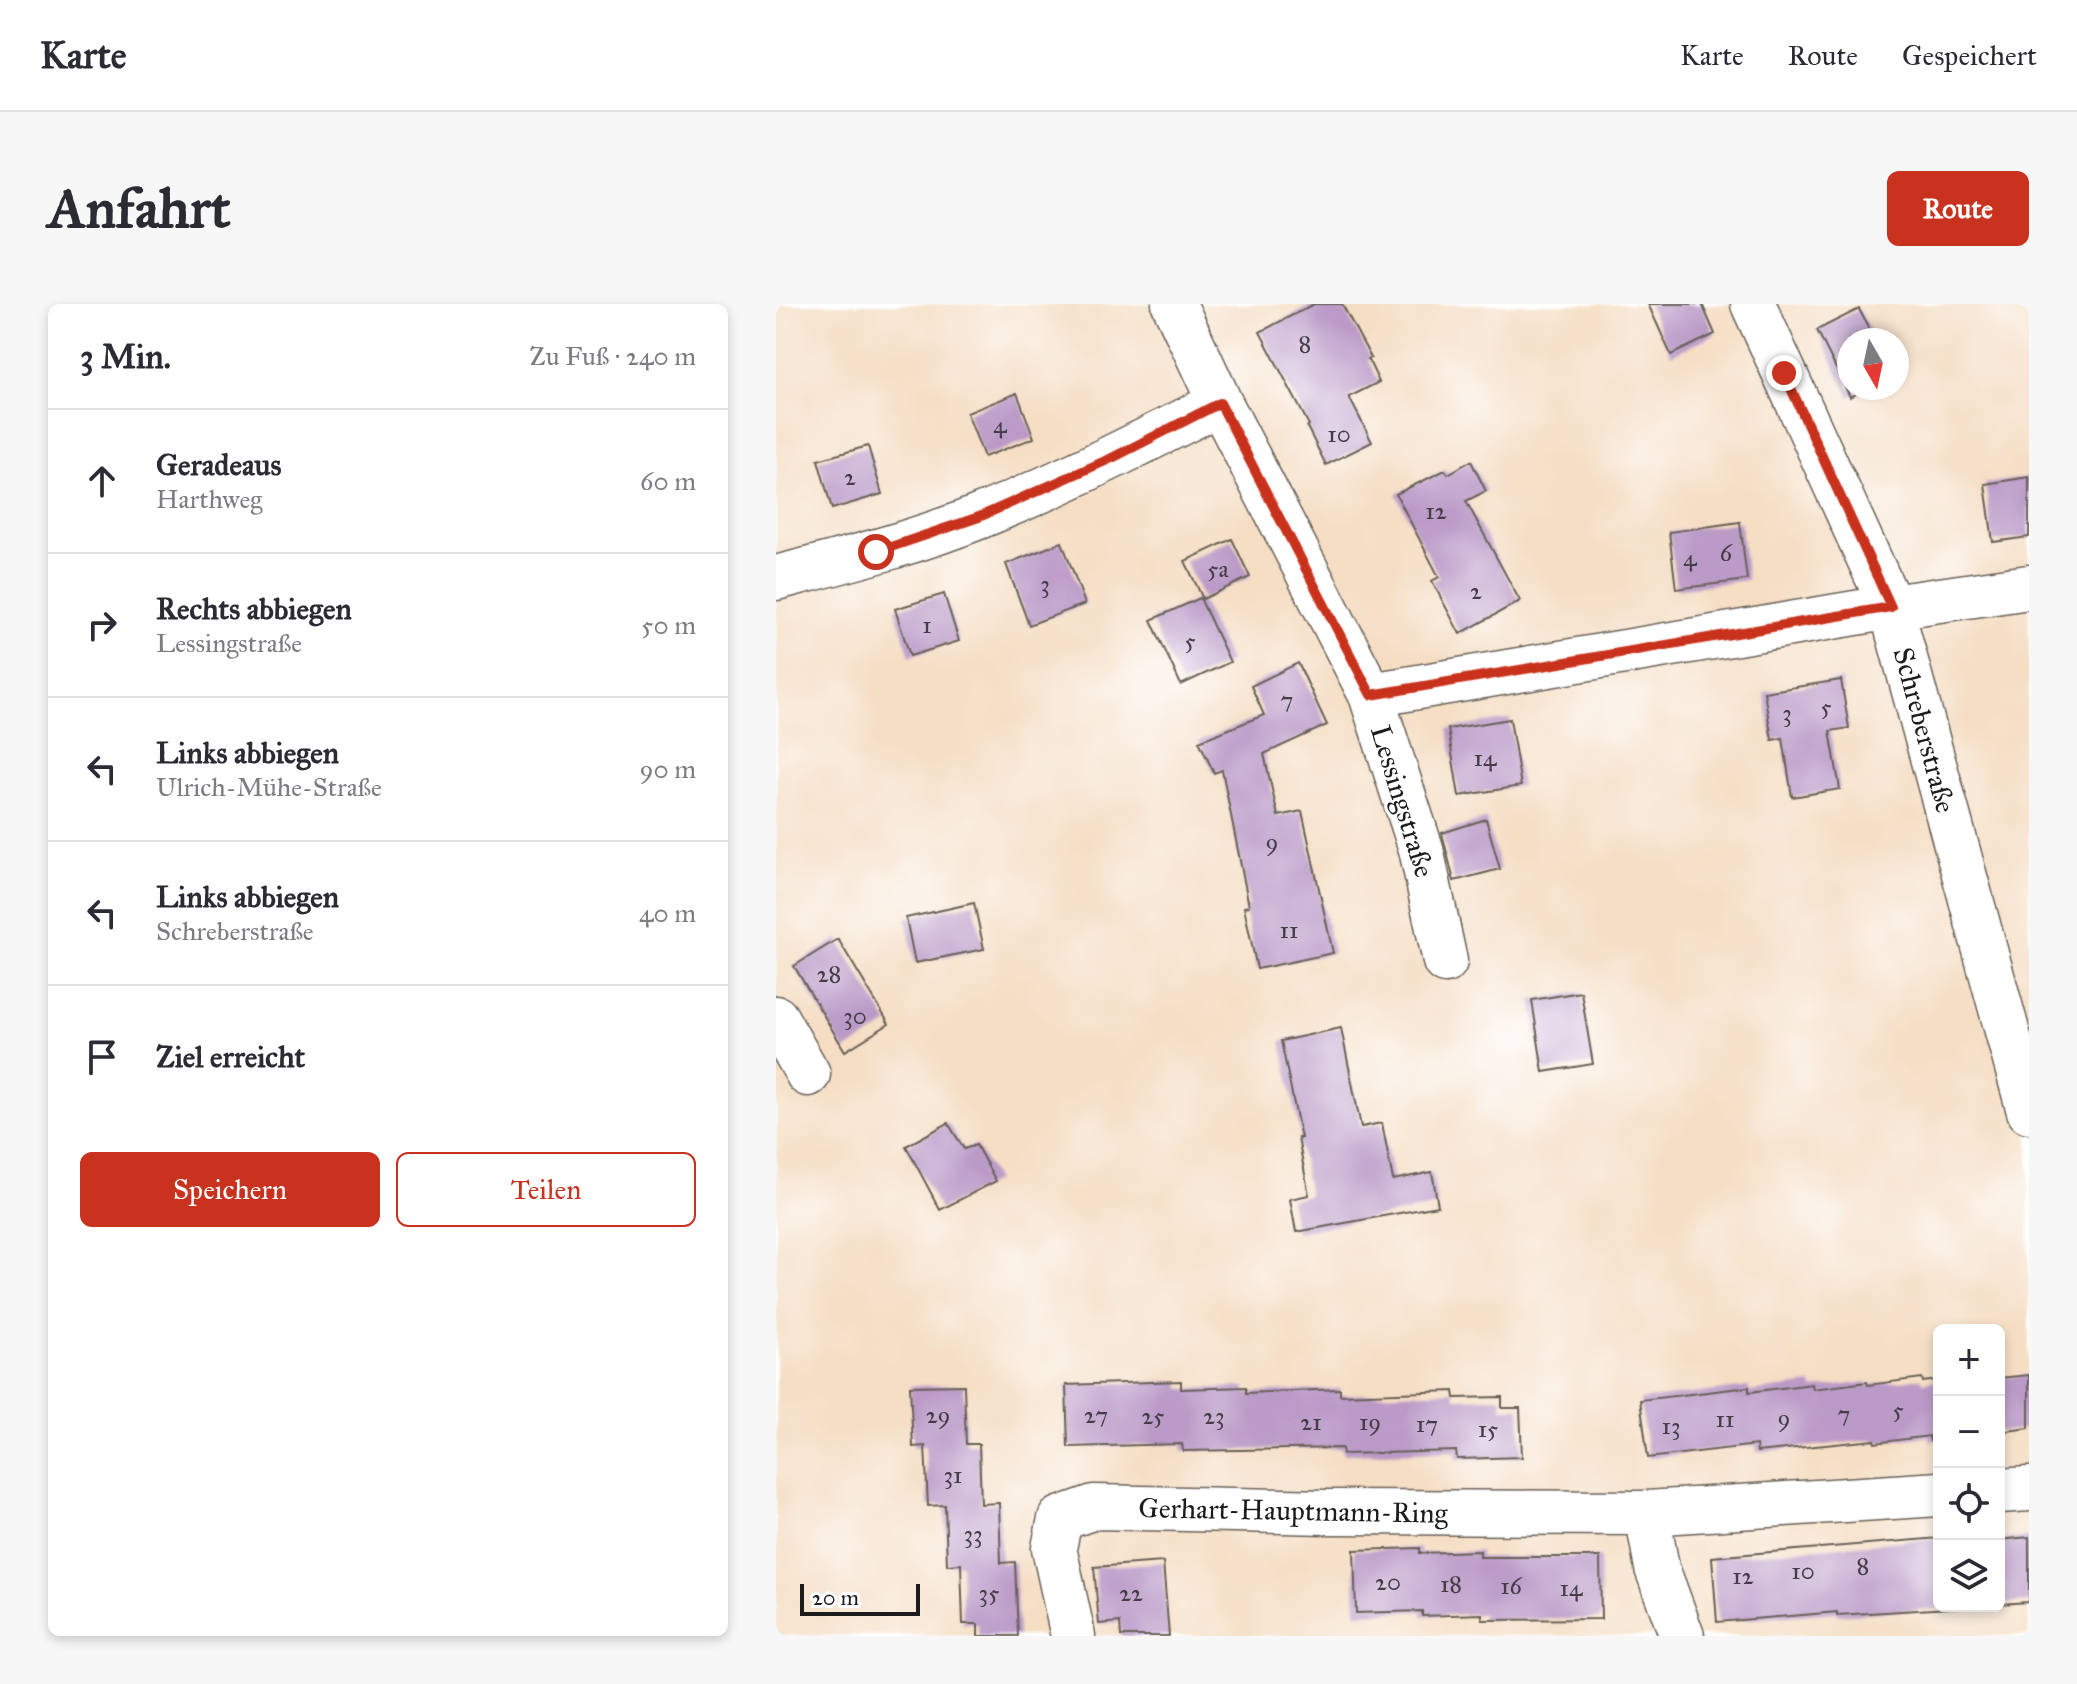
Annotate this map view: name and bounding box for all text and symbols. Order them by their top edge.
text: Karte [40,32,127,78]
text: Karte [1680,38,1744,73]
text: Route [1788,38,1858,73]
text: Gespeichert [1902,38,2037,73]
button: Route [1887,171,2029,246]
text: Anfahrt [48,174,231,242]
north arrow [1837,328,1909,400]
house number: 8 [1299,329,1311,359]
text: 3 Min. [80,336,171,377]
text: Zu Fuß · 240 m [530,340,696,372]
route end [1766,355,1802,391]
house number: 4 [993,410,1007,440]
house number: 10 [1327,419,1351,449]
text: Geradeaus [156,447,282,483]
icon: ahead [80,459,124,503]
house number: 2 [844,462,856,492]
text: 60 m [640,465,696,497]
text: Harthweg [156,483,262,515]
house number: 12 [1425,496,1447,526]
route start [858,534,894,570]
house number: 6 [1720,538,1733,568]
house number: 4 [1683,543,1697,573]
house number: 5a [1207,554,1230,584]
house number: 3 [1040,569,1050,599]
house number: 2 [1470,576,1482,606]
text: Rechts abbiegen [156,591,352,627]
icon: right [80,603,124,647]
text: 50 m [641,609,696,641]
house number: 1 [922,610,932,640]
house number: 5 [1184,626,1196,656]
text: Lessingstraße [156,627,302,659]
street label: Schreberstraße [1886,644,1963,817]
house number: 7 [1281,685,1293,715]
house number: 5 [1820,692,1832,722]
house number: 3 [1782,698,1792,728]
street label: Lessingstraße [1363,721,1442,881]
text: Links abbiegen [156,735,339,771]
house number: 14 [1474,743,1497,773]
icon: left [80,747,124,791]
text: 90 m [639,753,696,785]
text: Ulrich-Mühe-Straße [156,771,382,803]
house number: 9 [1266,827,1278,857]
text: Links abbiegen [156,879,339,915]
icon: left [80,891,124,935]
text: 40 m [639,897,696,929]
text: Schreberstraße [156,915,314,947]
house number: 11 [1280,915,1298,945]
house number: 28 [817,959,841,989]
house number: 30 [843,1001,867,1031]
icon: arrive [80,1035,124,1079]
text: Ziel erreicht [156,1039,305,1075]
button: Speichern [80,1152,380,1227]
button: Teilen [396,1152,696,1227]
map controls [1933,1324,2005,1612]
button: + [1933,1324,2005,1396]
house number: 5 [1892,1395,1904,1425]
button: − [1933,1396,2005,1468]
house number: 7 [1838,1399,1850,1429]
house number: 29 [926,1400,950,1430]
house number: 27 [1084,1400,1108,1430]
house number: 25 [1142,1401,1164,1431]
house number: 23 [1203,1401,1225,1431]
house number: 9 [1778,1403,1790,1433]
house number: 11 [1716,1404,1734,1434]
house number: 21 [1300,1407,1322,1437]
house number: 19 [1359,1407,1381,1437]
house number: 17 [1416,1409,1438,1439]
house number: 13 [1661,1411,1681,1441]
house number: 15 [1478,1414,1498,1444]
house number: 31 [943,1460,963,1490]
button: locate [1933,1468,2005,1540]
street label: Gerhart-Hauptmann-Ring [1138,1490,1449,1531]
house number: 33 [963,1519,983,1549]
button: layers [1933,1540,2005,1612]
house number: 8 [1857,1551,1869,1581]
house number: 10 [1791,1556,1815,1586]
house number: 12 [1732,1561,1754,1591]
house number: 20 [1375,1567,1401,1597]
house number: 18 [1440,1569,1462,1599]
house number: 16 [1500,1571,1523,1601]
house number: 14 [1560,1573,1583,1603]
house number: 35 [979,1578,999,1608]
house number: 22 [1119,1578,1143,1608]
scale bar [800,1580,920,1616]
text: 20 m [812,1584,859,1611]

